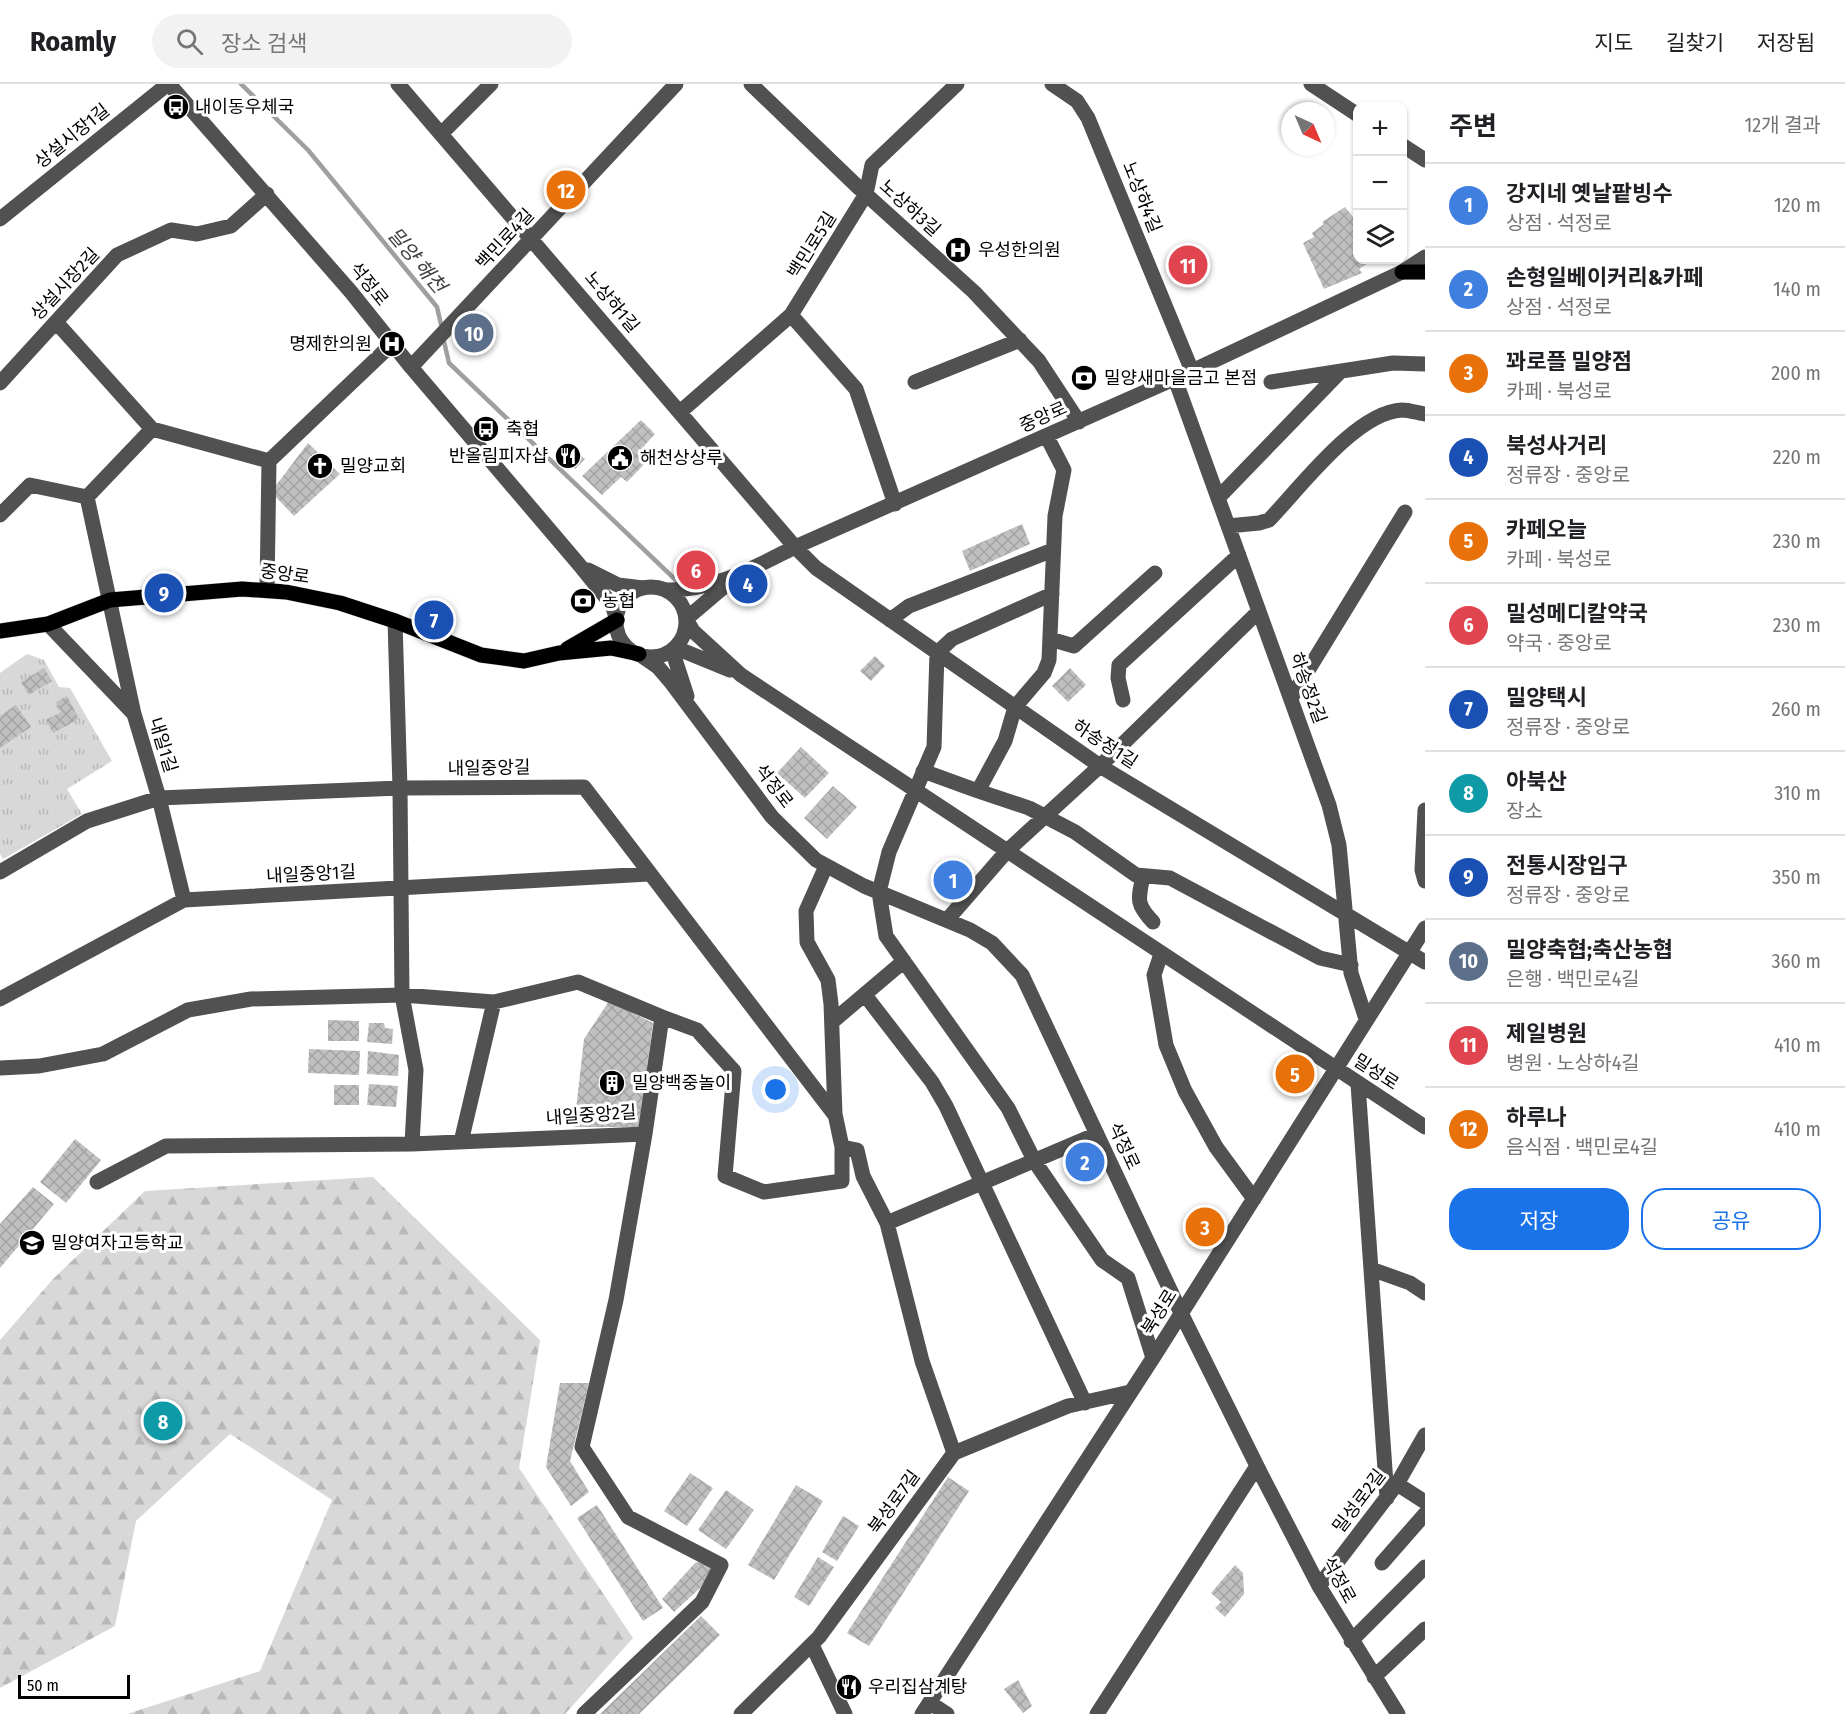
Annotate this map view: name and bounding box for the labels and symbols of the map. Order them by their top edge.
bus stop icon: 내이동우체국 [161,92,191,122]
place label: 내이동우체국 [195,96,294,118]
street label: 상설시장1길 [30,99,114,173]
north arrow [1281,102,1335,156]
street label: 노상하4길 [1118,158,1166,236]
pin: 12 [546,168,586,212]
street label: 노상하3길 [875,175,945,241]
street label: 백민로4길 [471,204,539,274]
street label: 백민로5길 [783,208,841,282]
water label: 밀양 해천 [383,222,453,300]
hospital icon: 우성한의원 [943,235,973,265]
place label: 우성한의원 [978,239,1061,261]
pin: 11 [1168,242,1208,288]
street label: 상설시장2길 [26,243,104,325]
street label: 석정로 [345,258,393,310]
street label: 노상하1길 [580,267,644,337]
pin: 10 [454,310,494,356]
hospital icon: 명제한의원 [377,329,407,359]
place label: 명제한의원 [289,333,372,355]
bank icon: 밀양새마을금고 본점 [1069,363,1099,393]
place label: 밀양새마을금고 본점 [1104,367,1257,389]
street label: 중앙로 [1016,397,1070,437]
bus stop icon: 축협 [471,414,501,444]
place label: 축협 [506,418,539,440]
restaurant icon: 반올림피자샵 [553,441,583,471]
public building icon: 해천상상루 [605,443,635,473]
place label: 반올림피자샵 [449,445,548,467]
place label: 해천상상루 [640,447,723,469]
church icon: 밀양교회 [305,451,335,481]
place label: 밀양교회 [340,455,406,477]
pin: 6 [676,548,716,592]
street label: 중앙로 [259,560,311,588]
pin: 4 [728,562,768,606]
pin: 9 [144,570,184,616]
bank icon: 농협 [568,586,598,616]
place label: 농협 [602,590,635,612]
pin: 7 [414,598,454,642]
street label: 하송정2길 [1285,649,1331,727]
street label: 내일1길 [144,715,182,775]
street label: 하송정1길 [1068,715,1142,773]
street label: 내일중앙길 [447,756,531,780]
street label: 석정로 [750,760,798,812]
pin: 1 [934,858,972,902]
street label: 내일중앙1길 [266,861,356,887]
street label: 밀성로 [1349,1049,1403,1095]
pin: 5 [1276,1052,1314,1096]
building icon: 밀양백중놀이 [597,1068,627,1098]
place label: 밀양백중놀이 [632,1072,731,1094]
your location [761,1075,790,1104]
street label: 내일중앙2길 [545,1101,637,1129]
street label: 석정로 [1104,1119,1144,1173]
pin: 2 [1066,1140,1104,1184]
pin: 3 [1186,1204,1224,1250]
school or university icon: 밀양여자고등학교 [17,1228,47,1258]
place label: 밀양여자고등학교 [51,1232,183,1254]
street label: 북성로 [1137,1285,1181,1339]
pin: 8 [144,1398,182,1444]
street label: 밀성로2길 [1328,1465,1390,1537]
street label: 북성로7길 [863,1466,925,1538]
street label: 석정로 [1317,1553,1361,1607]
scale bar [18,1672,130,1700]
restaurant icon: 우리집삼계탕 [834,1672,864,1702]
place label: 우리집삼계탕 [868,1676,967,1698]

